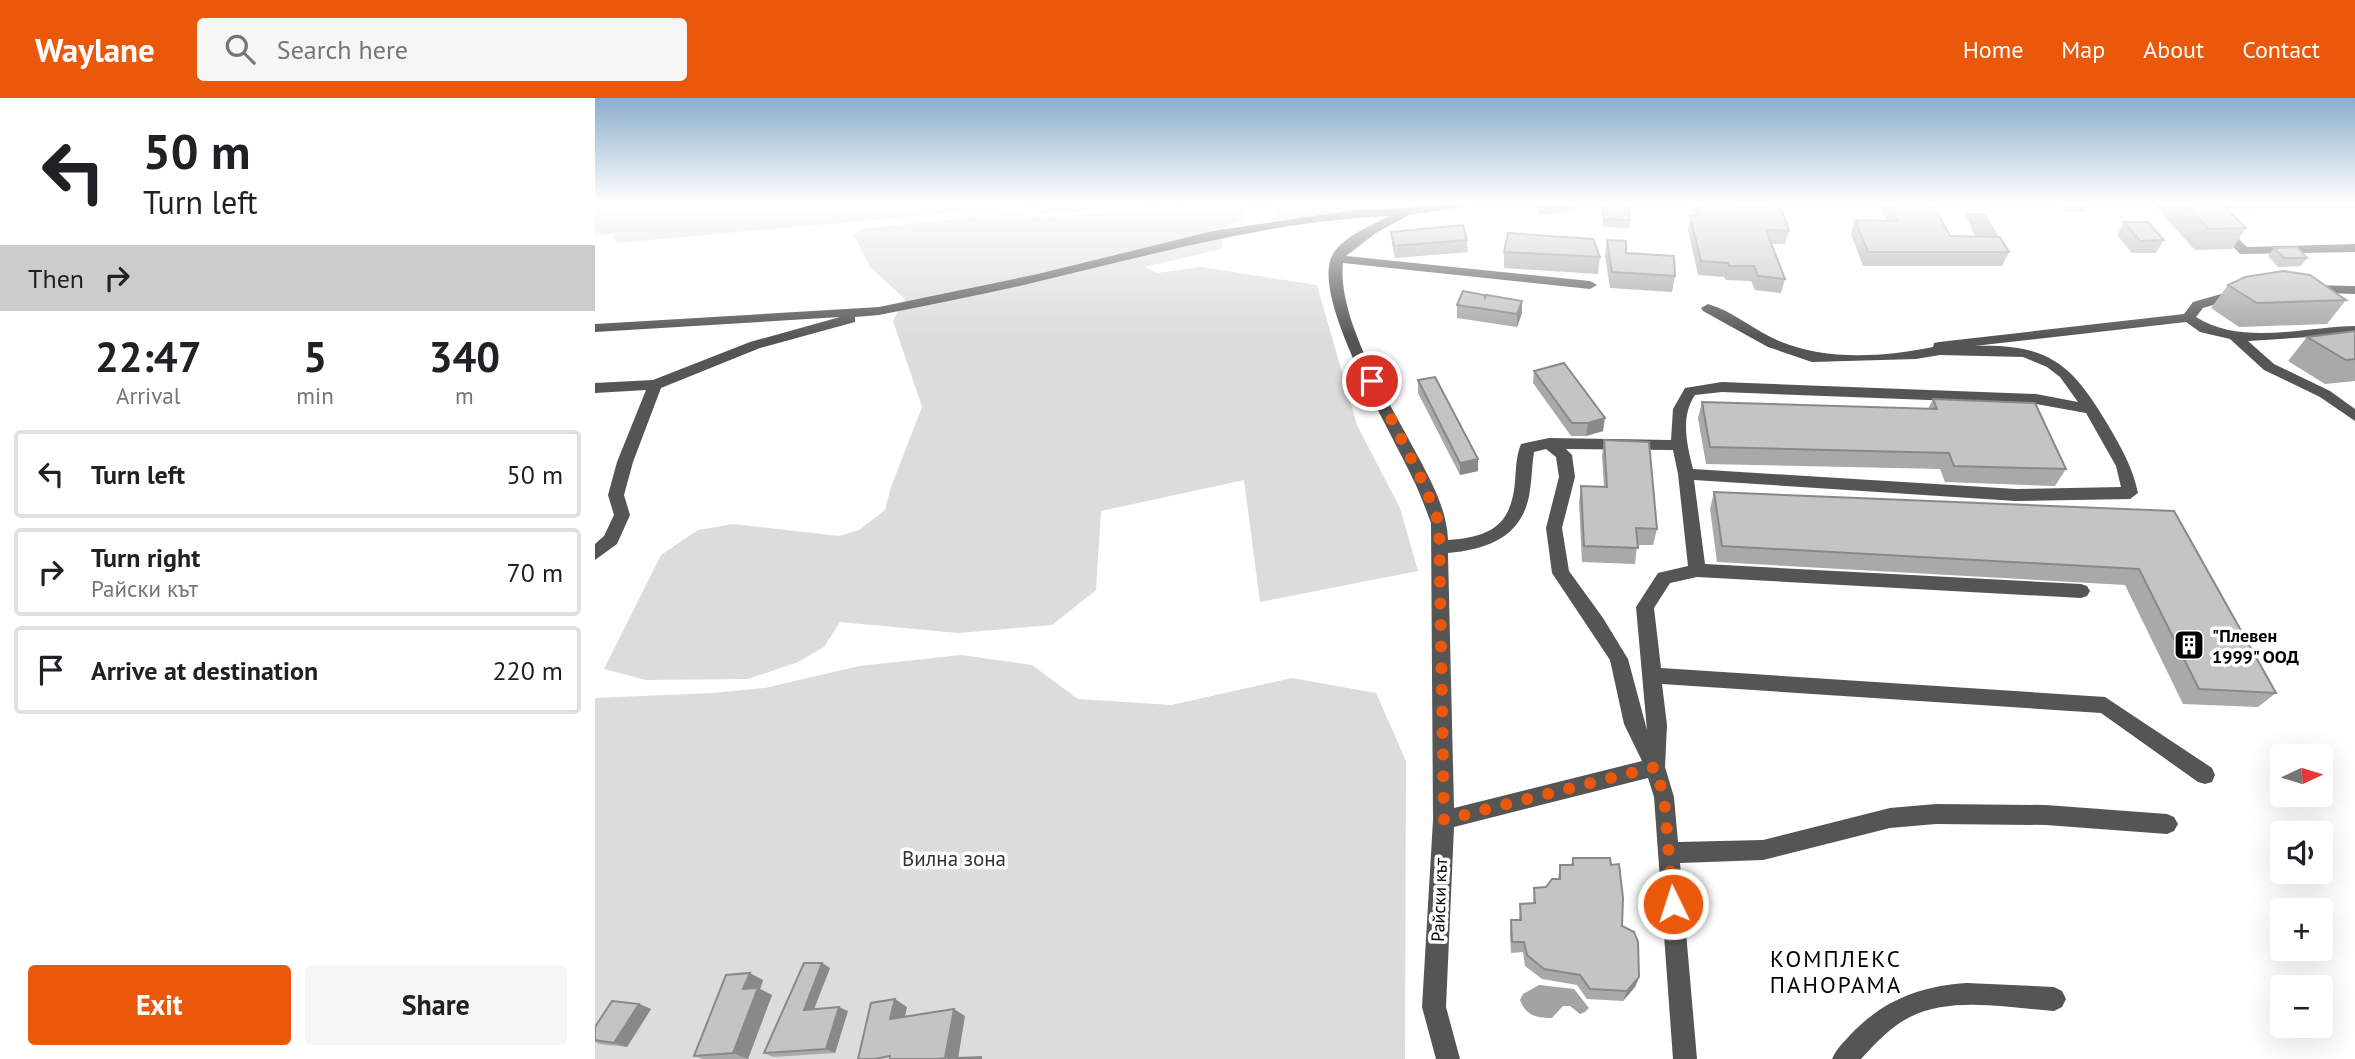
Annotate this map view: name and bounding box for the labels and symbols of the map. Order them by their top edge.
pin [1342,351,1402,411]
place label: "Плевен 1999" ООД [2212,624,2300,668]
building icon: "Плевен 1999" ООД [2172,628,2206,662]
north arrow [2270,744,2333,807]
park label: Вилна зона [902,845,1006,872]
street label: Райски кът [1426,857,1452,942]
position arrow [1636,867,1710,941]
district label: КОМПЛЕКС ПАНОРАМА [1770,944,1902,999]

